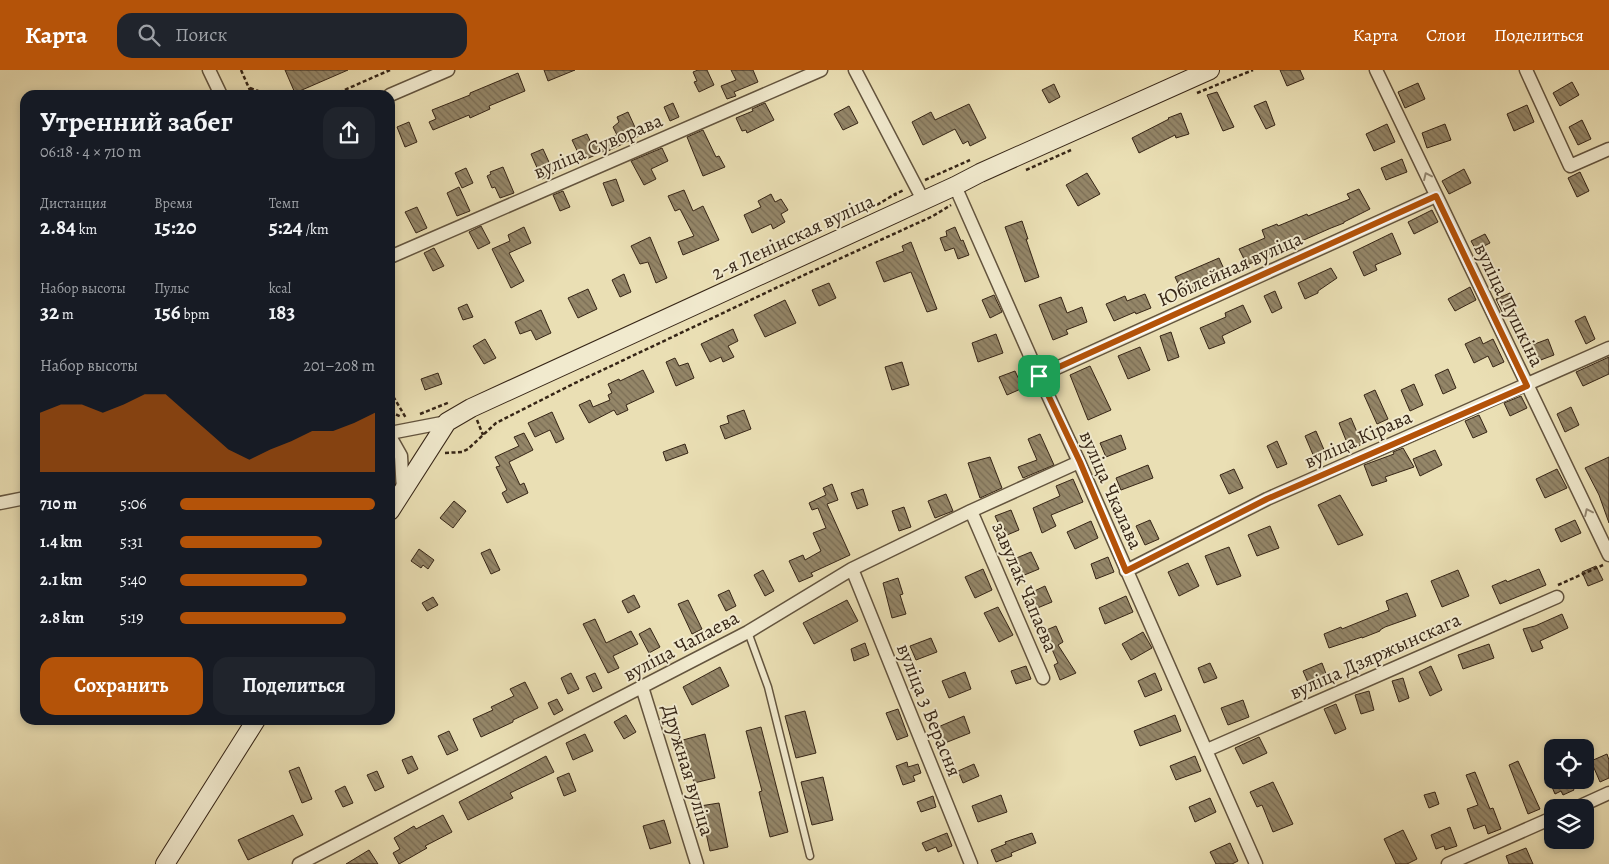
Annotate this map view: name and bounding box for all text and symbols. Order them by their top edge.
search box [117,13,467,58]
text: Карта [25,19,87,51]
icon: search [135,21,163,49]
text: Поиск [175,22,227,48]
text: Карта [1353,23,1398,47]
text: Слои [1426,23,1466,47]
text: Поделиться [1494,23,1584,47]
text: Утренний забег [40,103,233,141]
street label: вуліца Суворава [529,106,667,185]
button: share [323,107,375,159]
text: 06:18 · 4 × 710 m [40,141,141,163]
one-way arrow [1422,172,1433,181]
street label: 2-я Ленінская вуліца [707,187,880,287]
text: Дистанция [40,194,107,213]
text: Время [154,194,192,213]
text: Темп [269,194,299,213]
text: 2.84 [40,213,76,241]
text: 15:20 [154,213,197,241]
text: 5:24 [269,213,303,241]
text: km [76,220,97,239]
text: /km [303,220,329,239]
street label: Юбілейная вуліца [1153,225,1307,313]
street label: вуліца Пушкіна [1467,239,1551,372]
text: Набор высоты [40,279,126,298]
text: Пульс [154,279,189,298]
text: kcal [269,279,291,298]
text: 32 [40,298,59,326]
text: 156 [154,298,181,326]
text: 183 [269,298,295,326]
text: m [59,305,74,324]
text: bpm [181,305,210,324]
text: Набор высоты [40,355,138,377]
text: 201–208 m [303,355,375,377]
pin [1018,355,1060,397]
icon: arrive [1025,362,1053,390]
street label: вуліца Кірава [1300,403,1417,475]
street label: вуліца Чкалава [1073,426,1150,554]
text: 710 m [40,493,77,515]
text: 5:06 [120,493,147,515]
one-way arrow [1584,508,1594,517]
street label: завулак Чапаева [985,518,1065,657]
text: 1.4 km [40,531,82,553]
text: 5:31 [120,531,143,553]
text: 2.1 km [40,569,82,591]
text: 5:40 [120,569,146,591]
street label: вуліца Чапаева [618,604,744,688]
street label: вуліца Дзяржынскага [1285,606,1466,706]
text: 2.8 km [40,607,84,629]
text: 5:19 [120,607,143,629]
street label: вуліца 3 Верасня [890,639,968,781]
button: Сохранить [40,657,203,715]
button: Поделиться [213,657,375,715]
street label: Дружная вуліца [655,701,721,840]
map controls [1544,739,1594,849]
button: locate [1544,739,1594,789]
button: layers [1544,799,1594,849]

